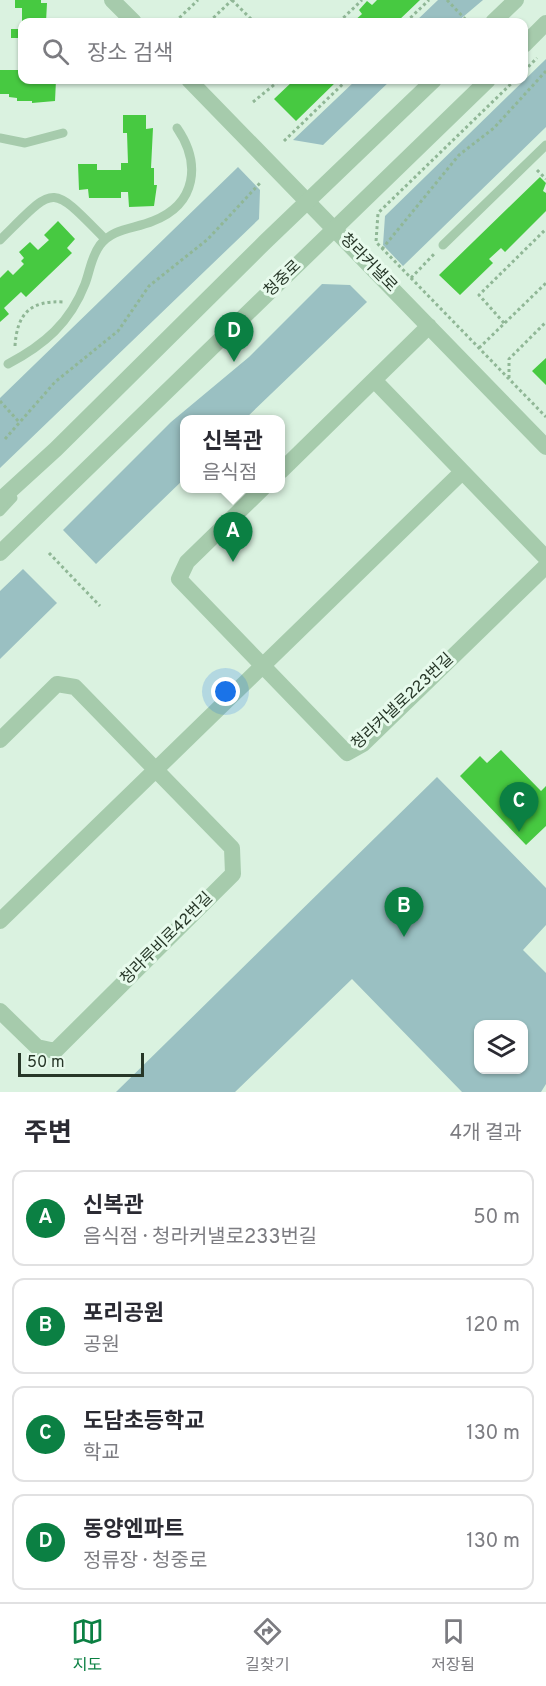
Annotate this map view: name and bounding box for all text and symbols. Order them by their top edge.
search box [18,18,528,84]
icon: search [39,35,72,68]
text: 장소 검색 [87,41,173,68]
street label: 청라커낼로 [335,230,401,297]
street label: 청중로 [260,256,306,302]
pin: D [214,312,254,362]
popup [180,415,285,493]
text: 신복관 [202,429,263,456]
text: 음식점 [202,461,257,487]
pin: A [214,512,252,562]
street label: 청라커낼로223번길 [348,650,458,754]
your location [211,677,240,706]
pin: C [500,782,538,832]
pin: B [384,888,424,937]
street label: 청라루비로42번길 [117,889,217,989]
map controls [474,1020,528,1074]
button: layers [474,1020,528,1074]
scale bar [18,1050,144,1078]
text: 50 m [27,1053,65,1073]
text: 주변 [24,1118,72,1151]
text: 4개 결과 [450,1121,522,1147]
text: 신복관 [83,1193,144,1220]
text: A [38,1205,53,1231]
text: 50 m [473,1205,520,1231]
text: 음식점 · 청라커낼로233번길 [83,1225,317,1251]
text: 포리공원 [83,1301,164,1328]
text: B [39,1313,52,1339]
text: 120 m [466,1313,520,1339]
text: 공원 [83,1333,120,1359]
text: 도담초등학교 [83,1409,204,1436]
text: C [39,1421,52,1447]
text: 130 m [466,1421,520,1447]
text: 학교 [83,1441,120,1467]
text: 동양엔파트 [83,1517,184,1544]
text: D [38,1529,53,1555]
text: 130 m [466,1529,520,1555]
text: 정류장 · 청중로 [83,1549,207,1575]
tab: 지도 [71,1615,104,1676]
tab: 길찾기 [245,1615,289,1676]
tab: 저장됨 [431,1615,475,1676]

